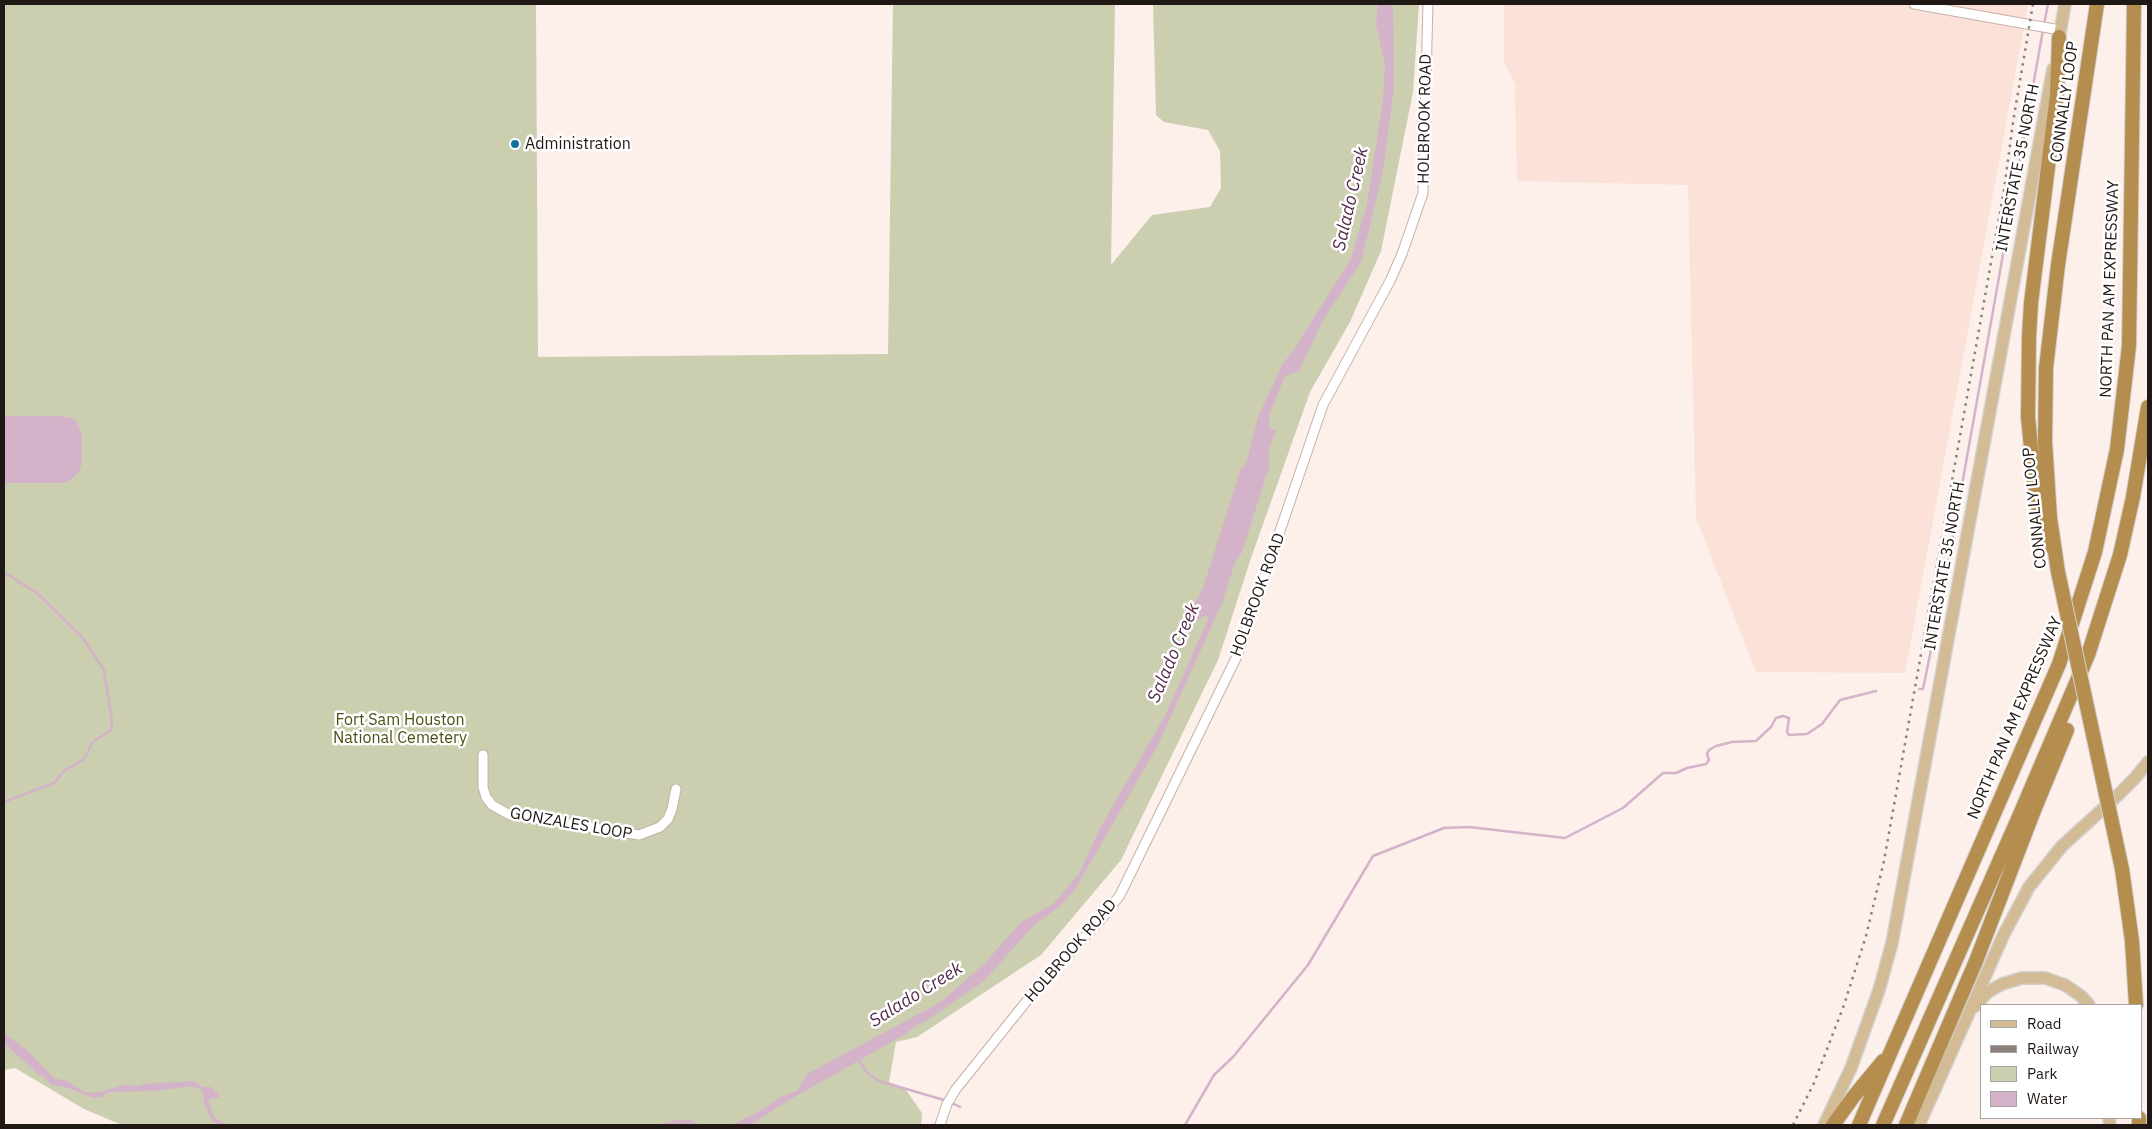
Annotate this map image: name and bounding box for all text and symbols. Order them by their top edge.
street label: CONNALLY LOOP [2047,40,2083,164]
street label: HOLBROOK ROAD [1414,54,1436,184]
street label: INTERSTATE 35 NORTH [1992,82,2044,254]
place label: Administration [525,134,631,154]
marker: Administration [509,138,521,150]
water label: Salado Creek [1329,145,1373,253]
street label: NORTH PAN AM EXPRESSWAY [2097,180,2123,398]
street label: CONNALLY LOOP [2019,446,2051,570]
street label: INTERSTATE 35 NORTH [1921,480,1969,652]
street label: HOLBROOK ROAD [1227,531,1289,659]
water label: Salado Creek [1143,600,1205,706]
street label: NORTH PAN AM EXPRESSWAY [1964,614,2066,822]
park label: Fort Sam Houston National Cemetery [333,710,467,748]
street label: GONZALES LOOP [508,804,634,844]
street label: HOLBROOK ROAD [1021,896,1121,1006]
water label: Salado Creek [865,958,967,1032]
legend [1980,1004,2142,1119]
text: Road [2027,1014,2062,1033]
text: Railway [2027,1039,2079,1058]
text: Park [2027,1064,2057,1083]
text: Water [2027,1089,2067,1108]

